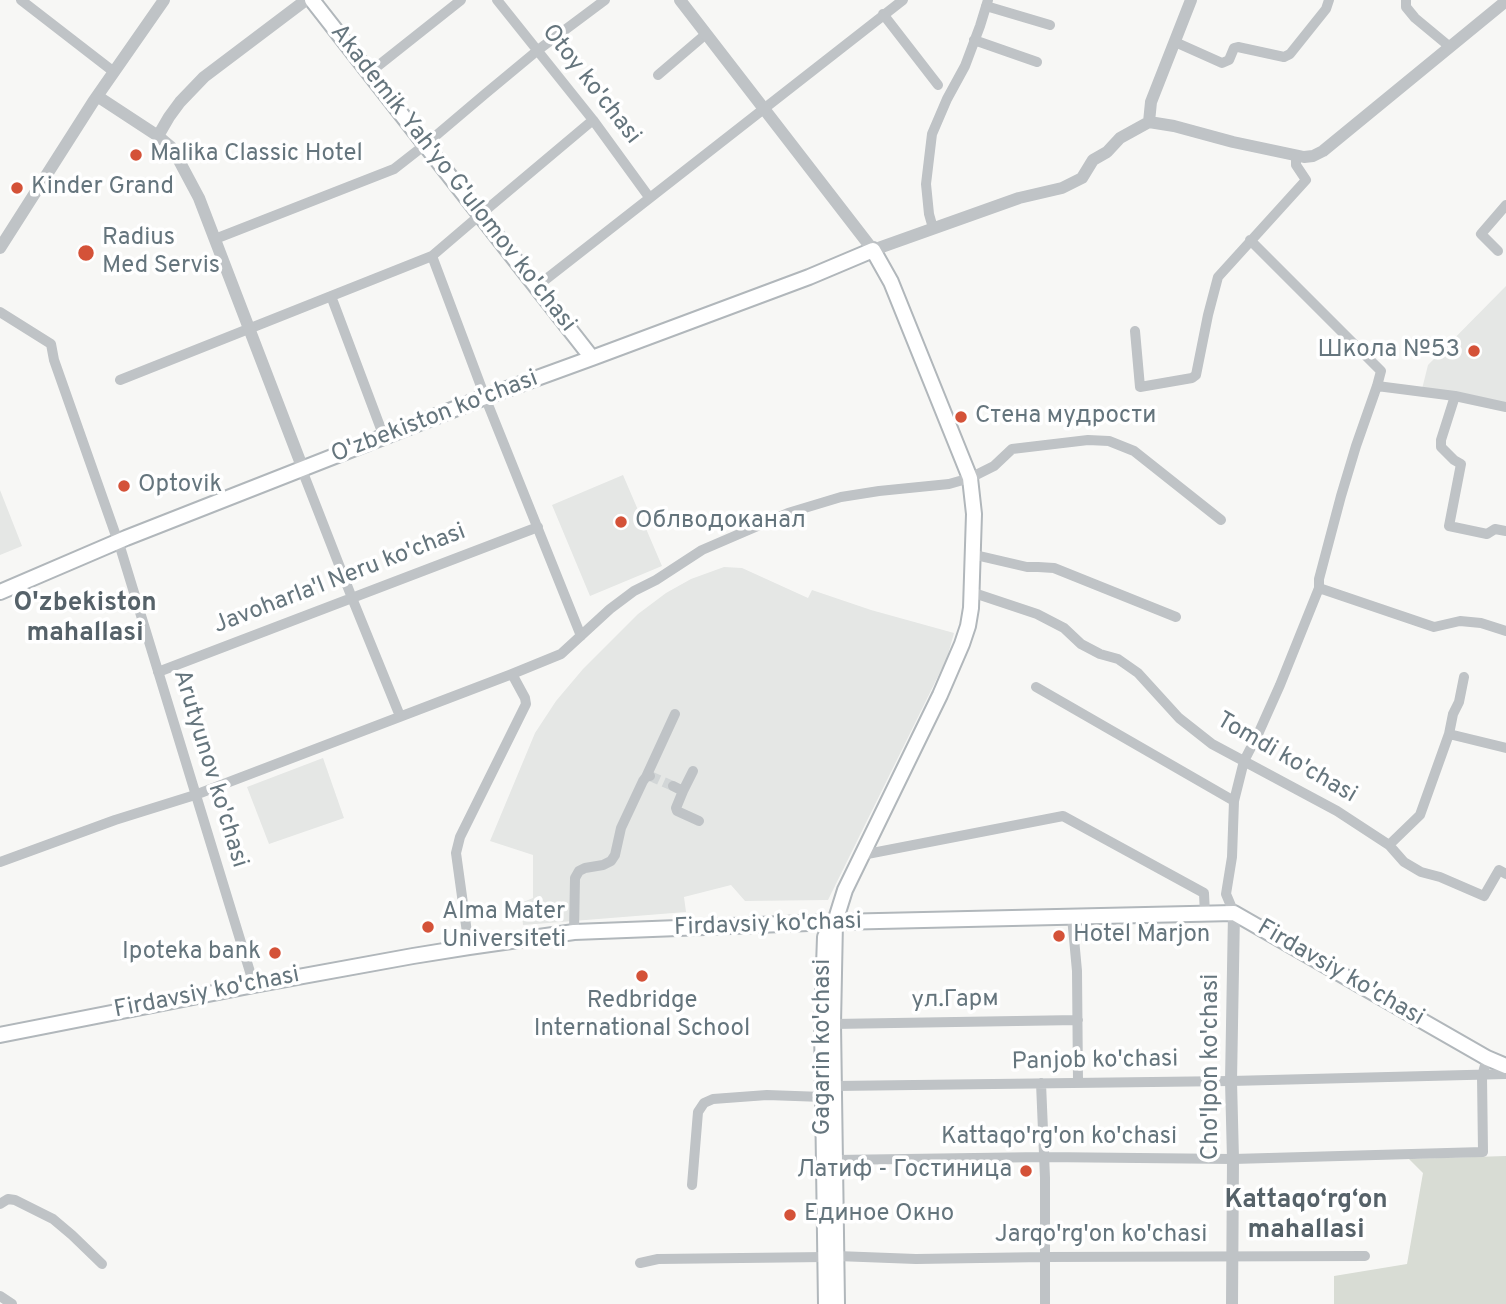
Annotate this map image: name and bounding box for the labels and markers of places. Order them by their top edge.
place label: Malika Classic Hotel [150,141,363,169]
marker: Malika Classic Hotel [128,147,144,163]
place label: Kinder Grand [31,174,174,202]
marker: Kinder Grand [9,180,25,196]
place label: Radius Med Servis [102,225,220,281]
marker: Radius Med Servis [76,243,96,263]
place label: Школа №53 [1318,337,1460,365]
marker: Школа №53 [1466,343,1482,359]
place label: Стена мудрости [975,403,1156,431]
marker: Стена мудрости [953,409,969,425]
place label: Optovik [138,472,222,500]
marker: Optovik [116,478,132,494]
place label: Облводоканал [635,508,806,536]
marker: Облводоканал [613,514,629,530]
place label: Alma Mater Universiteti [442,899,566,955]
marker: Alma Mater Universiteti [420,919,436,935]
place label: Hotel Marjon [1073,922,1210,950]
marker: Hotel Marjon [1051,928,1067,944]
place label: Ipoteka bank [122,939,261,967]
marker: Ipoteka bank [267,945,283,961]
marker: Redbridge International School [634,968,650,984]
place label: Redbridge International School [534,988,750,1044]
place label: Латиф - Гостиница [797,1157,1012,1185]
marker: Латиф - Гостиница [1018,1163,1034,1179]
place label: Единое Окно [804,1201,954,1229]
marker: Единое Окно [782,1207,798,1223]

